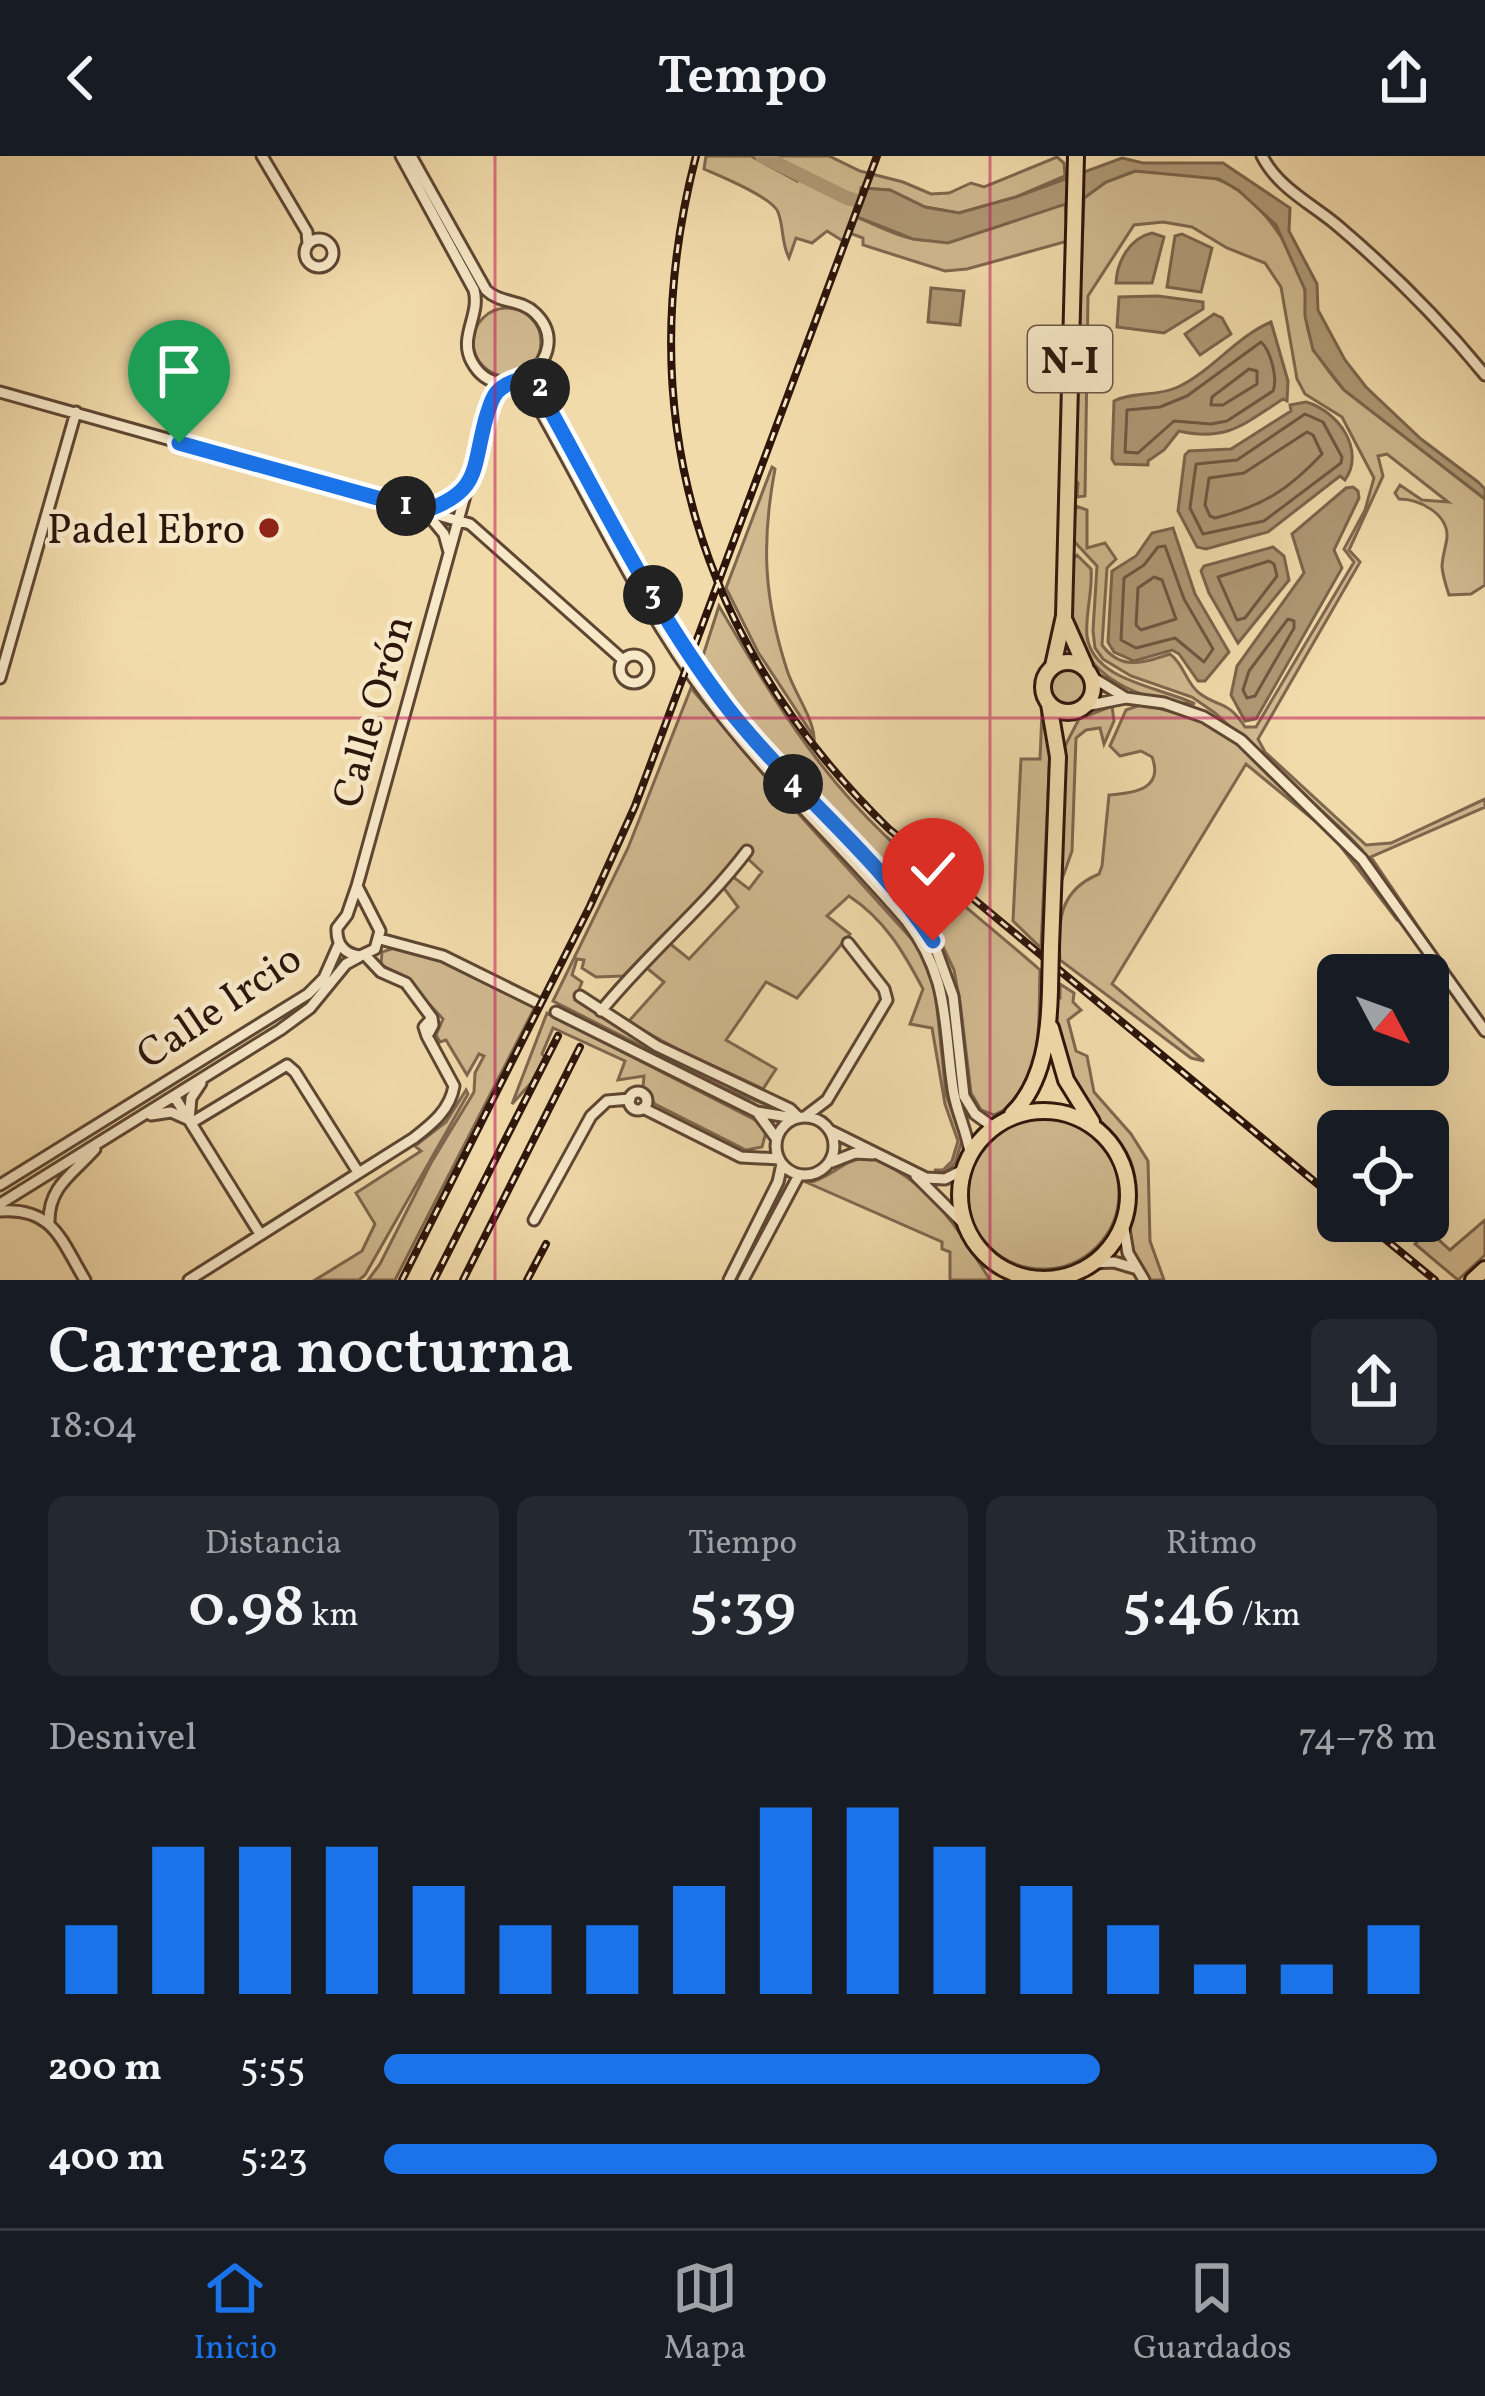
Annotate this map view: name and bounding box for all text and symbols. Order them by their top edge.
text: Tempo [658,41,827,116]
icon: back [48,45,114,111]
icon: share [1371,45,1437,111]
pin [128,320,230,443]
road number: N-I [1028,326,1112,392]
icon: arrive [146,338,212,404]
pin: 2 [510,358,570,418]
text: 2 [531,365,549,411]
pin: 1 [376,476,436,536]
text: 1 [399,483,413,529]
place label: Padel Ebro [47,503,245,562]
marker: Padel Ebro [256,515,282,541]
pin: 3 [623,565,683,625]
text: 3 [645,572,661,618]
street label: Calle Orón [320,609,431,815]
pin: 4 [763,754,823,814]
text: 4 [783,761,803,807]
pin [882,818,984,941]
icon: check [900,836,966,902]
street label: Calle Ircio [126,932,315,1086]
north arrow [1317,954,1449,1086]
map controls [1317,954,1449,1242]
button: locate [1317,1110,1449,1242]
text: Carrera nocturna [48,1309,574,1401]
button: share [1311,1319,1437,1445]
text: 18:04 [48,1400,138,1454]
text: Distancia [205,1522,342,1568]
text: Tiempo [688,1522,797,1568]
text: Ritmo [1166,1522,1257,1568]
text: 0.98 [188,1568,305,1651]
text: 5:39 [689,1568,796,1651]
text: 5:46 [1122,1568,1235,1651]
text: km [305,1594,359,1640]
text: /km [1235,1594,1301,1640]
text: Desnivel [48,1712,197,1766]
text: 74–78 m [1298,1712,1437,1766]
text: 200 m [48,2042,162,2096]
text: 5:55 [240,2042,305,2096]
text: 400 m [48,2132,165,2186]
text: 5:23 [240,2132,308,2186]
tab: Inicio [193,2255,277,2373]
tab: Mapa [664,2255,746,2373]
tab: Guardados [1133,2255,1292,2373]

